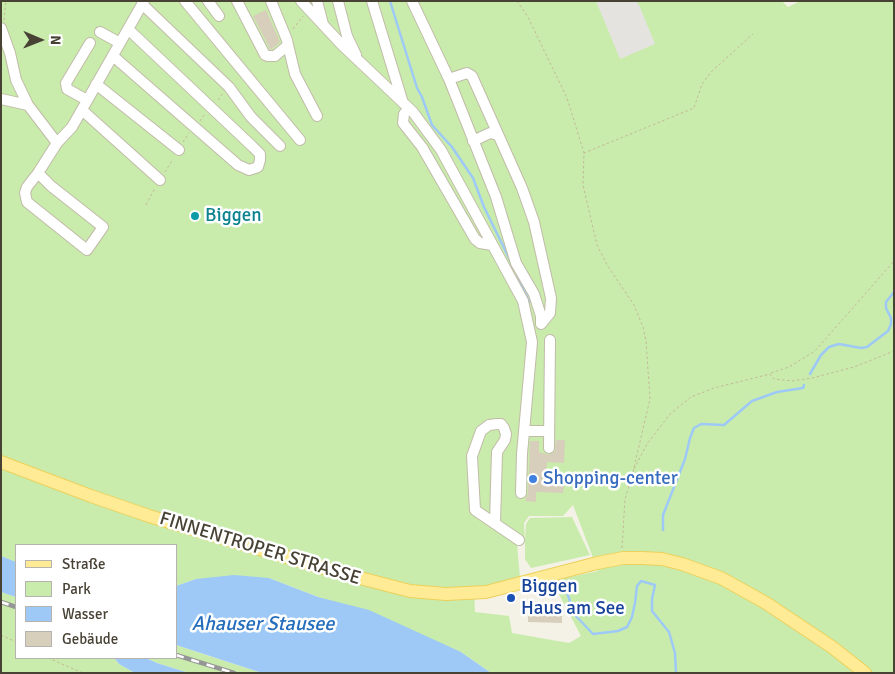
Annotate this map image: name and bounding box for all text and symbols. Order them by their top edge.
north arrow [15,15,65,65]
text: N [47,35,64,45]
place label: Biggen [205,205,262,227]
marker: Biggen [189,210,201,222]
place label: Shopping-center [543,468,678,490]
marker: Shopping-center [527,473,539,485]
street label: FINNENTROPER STRASSE [157,507,363,591]
legend [15,544,178,659]
text: Straße [62,555,106,573]
place label: Biggen Haus am See [521,576,625,620]
text: Park [62,580,91,598]
marker: Biggen Haus am See [505,592,517,604]
text: Wasser [62,605,108,623]
water label: Ahauser Stausee [192,613,334,637]
text: Gebäude [62,630,118,648]

